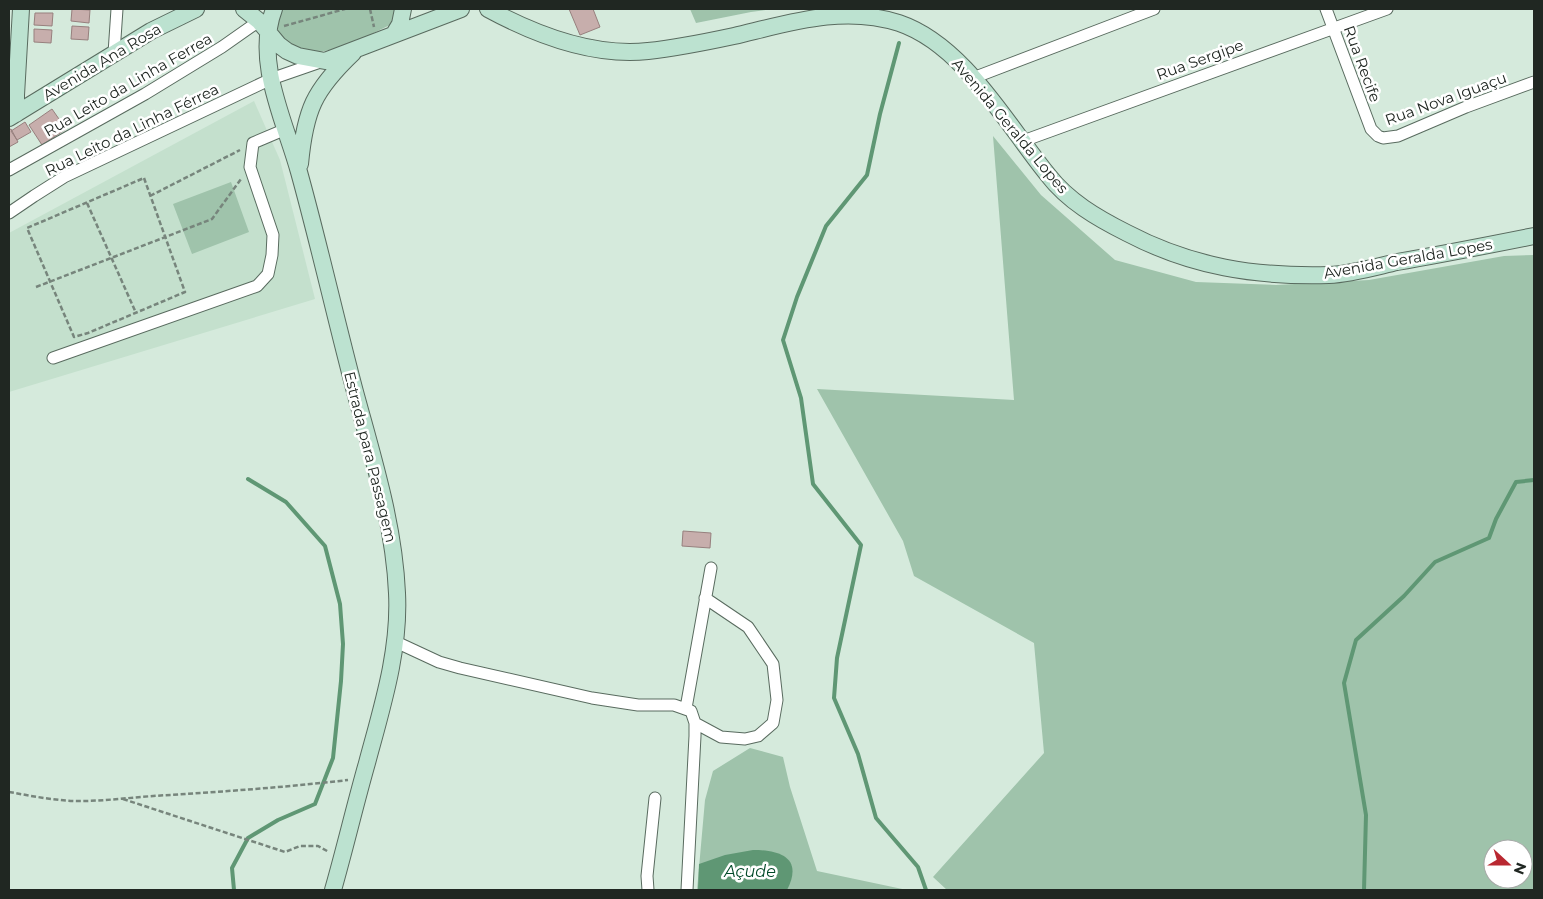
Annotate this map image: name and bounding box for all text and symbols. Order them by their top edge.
street label: Avenida Ana Rosa [39,19,164,104]
street label: Rua Recife [1340,23,1385,105]
street label: Rua Leito da Linha Ferrea [40,29,215,141]
street label: Rua Sergipe [1154,35,1246,84]
street label: Avenida Geralda Lopes [948,54,1073,197]
street label: Rua Nova Iguaçu [1382,68,1509,129]
street label: Rua Leito da Linha Férrea [42,79,222,180]
street label: Avenida Geralda Lopes [1322,234,1494,283]
street label: Estrada para Passagem [340,369,401,544]
north arrow [1483,839,1533,889]
text: N [1510,860,1531,877]
water label: Açude [723,862,776,881]

